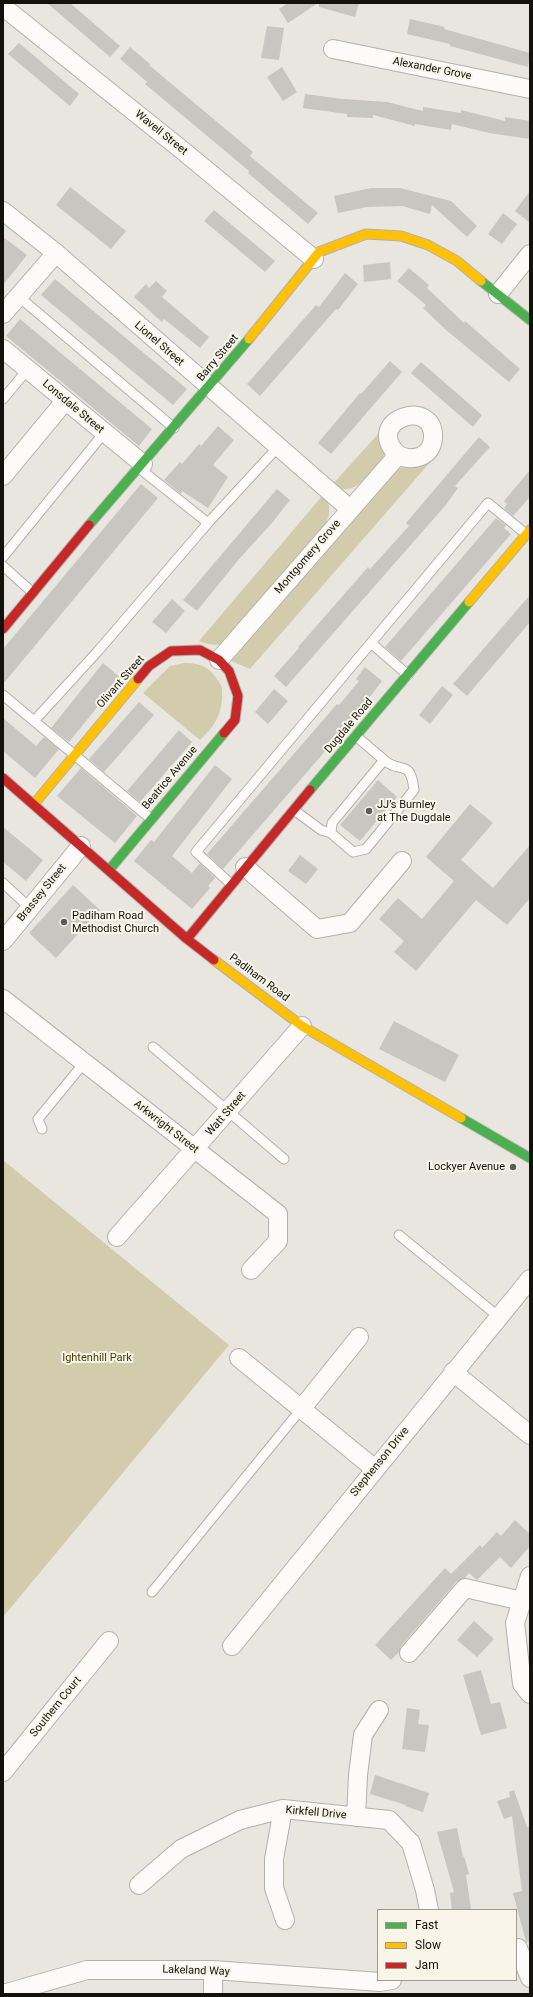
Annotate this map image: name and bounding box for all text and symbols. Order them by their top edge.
street label: Alexander Grove [391,55,473,83]
street label: Wavell Street [132,108,190,158]
street label: Lionel Street [132,319,186,369]
street label: Barry Street [195,332,241,384]
street label: Lonsdale Street [39,377,107,437]
street label: Montgomery Grove [272,517,344,597]
street label: Olivant Street [95,653,147,711]
street label: Dugdale Road [322,696,376,756]
street label: Beatrice Avenue [140,744,200,812]
place label: JJ’s Burnley at The Dugdale [377,798,451,824]
marker: JJ’s Burnley at The Dugdale [364,806,374,816]
street label: Brassey Street [15,861,69,925]
place label: Padiham Road Methodist Church [72,909,159,935]
marker: Padiham Road Methodist Church [59,917,69,927]
street label: Padiham Road [227,951,291,1005]
street label: Watt Street [203,1089,249,1139]
street label: Arkwright Street [131,1098,201,1156]
place label: Lockyer Avenue [428,1160,505,1174]
marker: Lockyer Avenue [508,1162,518,1172]
park label: Ightenhill Park [62,1351,132,1365]
street label: Stephenson Drive [348,1425,412,1499]
street label: Southern Court [28,1674,84,1740]
street label: Kirkfell Drive [285,1804,347,1822]
legend [377,1909,517,1981]
text: Fast [415,1918,438,1932]
text: Slow [415,1938,441,1952]
text: Jam [415,1958,439,1972]
street label: Lakeland Way [162,1963,230,1979]

